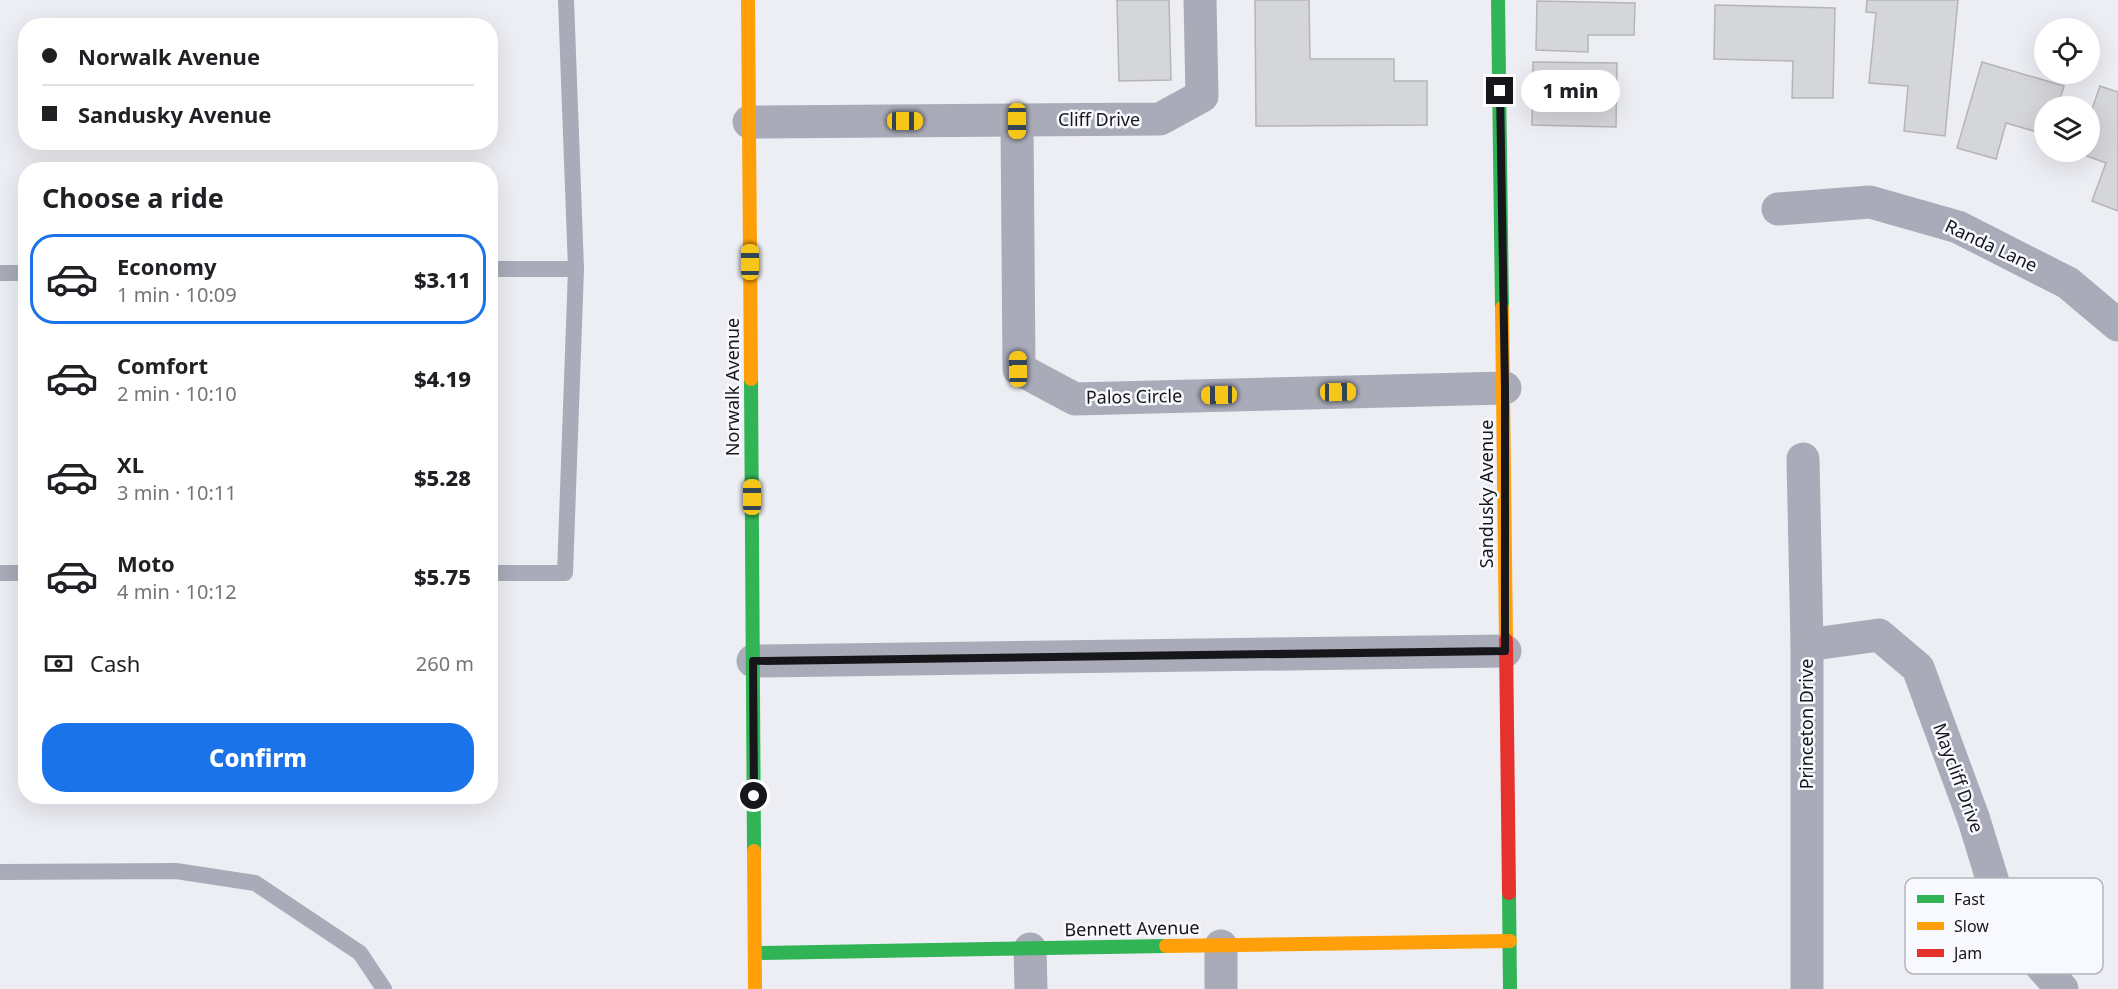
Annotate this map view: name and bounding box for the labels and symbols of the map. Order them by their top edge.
callout: 1 min [1521,70,1620,112]
route end [1486,77,1513,104]
car [1008,103,1026,139]
street label: Cliff Drive [1058,107,1140,131]
car [887,112,923,130]
street label: Randa Lane [1941,213,2041,277]
car [741,244,759,280]
street label: Norwalk Avenue [720,318,744,456]
car [1009,351,1027,387]
street label: Palos Circle [1086,383,1182,409]
car [1320,383,1356,401]
car [1201,386,1237,404]
street label: Sandusky Avenue [1474,420,1498,568]
car [743,479,761,515]
street label: Princeton Drive [1794,659,1818,789]
street label: Maycliff Drive [1928,719,1990,836]
route start [740,782,767,809]
legend [1905,878,2103,974]
text: Fast [1954,888,1985,910]
street label: Bennett Avenue [1064,915,1200,941]
text: Slow [1954,915,1989,937]
text: Jam [1952,942,1982,964]

